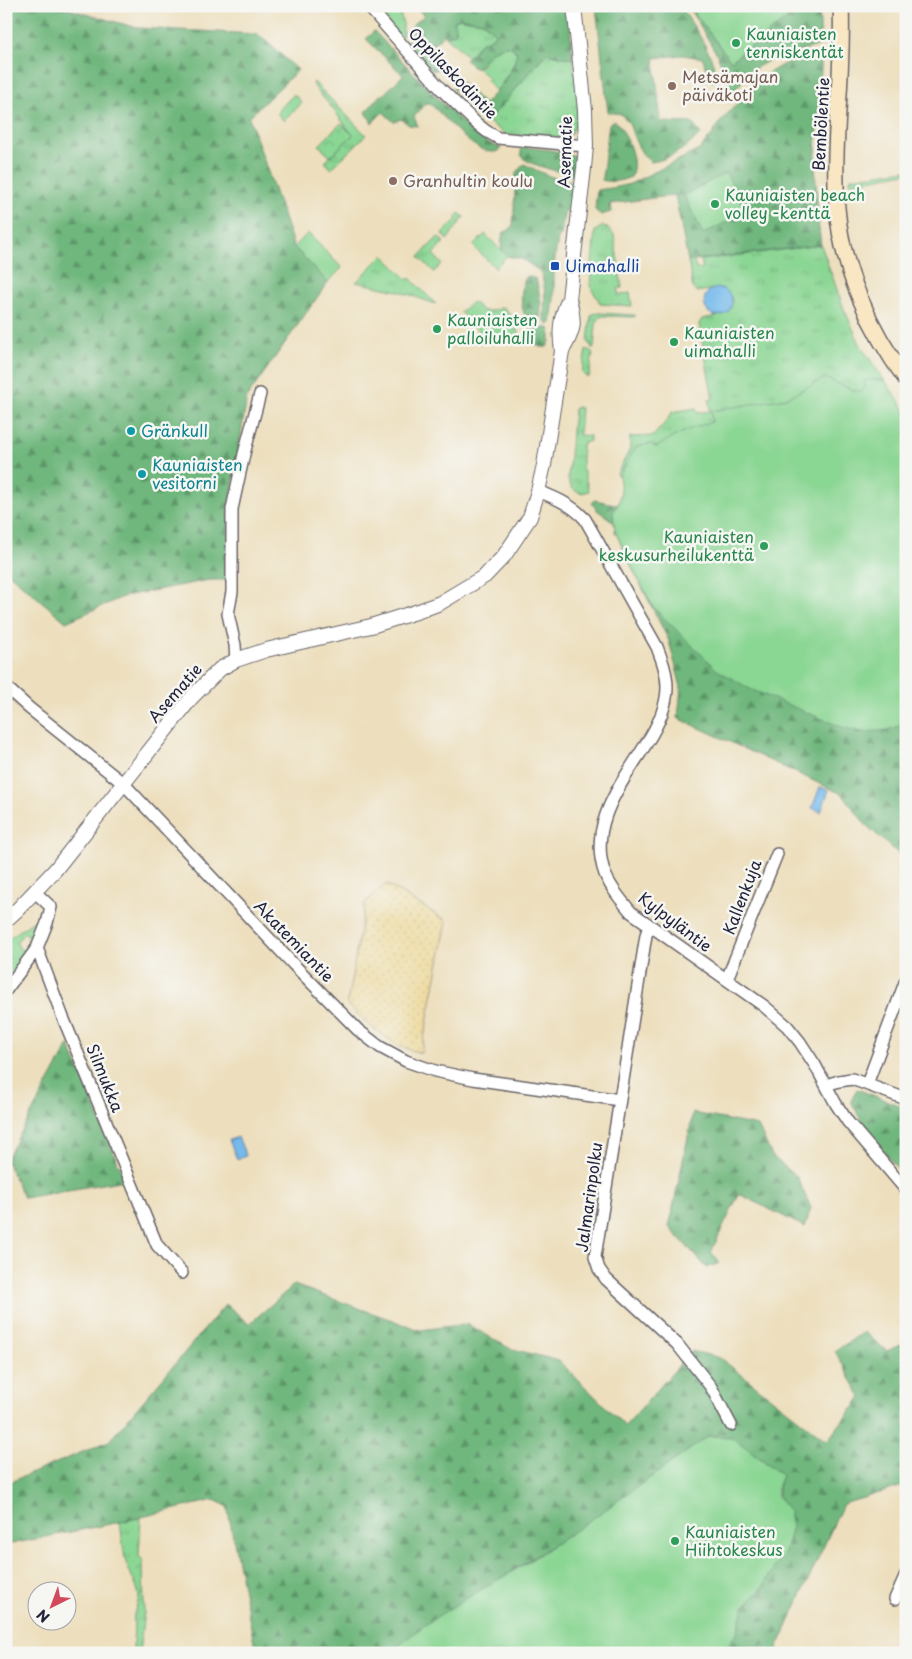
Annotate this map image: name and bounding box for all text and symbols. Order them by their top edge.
street label: Oppilaskodintie [404,21,504,124]
place label: Kauniaisten tenniskentät [746,21,844,63]
marker: Kauniaisten tenniskentät [730,37,742,49]
place label: Metsämajan päiväkoti [682,64,778,106]
street label: Bembölentie [806,77,834,171]
marker: Metsämajan päiväkoti [666,80,678,92]
street label: Asematie [551,116,577,188]
place label: Granhultin koulu [403,168,533,192]
marker: Granhultin koulu [387,175,399,187]
place label: Kauniaisten beach volley -kenttä [725,182,865,224]
marker: Kauniaisten beach volley -kenttä [709,198,721,210]
place label: Uimahalli [565,253,640,277]
marker: Uimahalli [549,260,561,272]
place label: Kauniaisten palloiluhalli [447,307,538,349]
place label: Kauniaisten uimahalli [684,320,775,362]
marker: Kauniaisten palloiluhalli [431,323,443,335]
marker: Kauniaisten uimahalli [668,336,680,348]
place label: Gränkull [141,418,208,442]
marker: Gränkull [125,425,137,437]
place label: Kauniaisten vesitorni [152,452,243,494]
marker: Kauniaisten vesitorni [136,468,148,480]
place label: Kauniaisten keskusurheilukenttä [599,524,754,566]
marker: Kauniaisten keskusurheilukenttä [758,540,770,552]
street label: Asematie [142,657,207,727]
street label: Kallenkuja [716,856,766,938]
street label: Kylpyläntie [634,885,718,957]
street label: Akatemiantie [249,894,340,987]
street label: Silmukka [81,1040,131,1115]
street label: Jalmarinpolku [568,1140,608,1253]
place label: Kauniaisten Hiihtokeskus [685,1519,783,1561]
marker: Kauniaisten Hiihtokeskus [669,1535,681,1547]
north arrow [28,1582,78,1632]
text: N [32,1605,54,1628]

